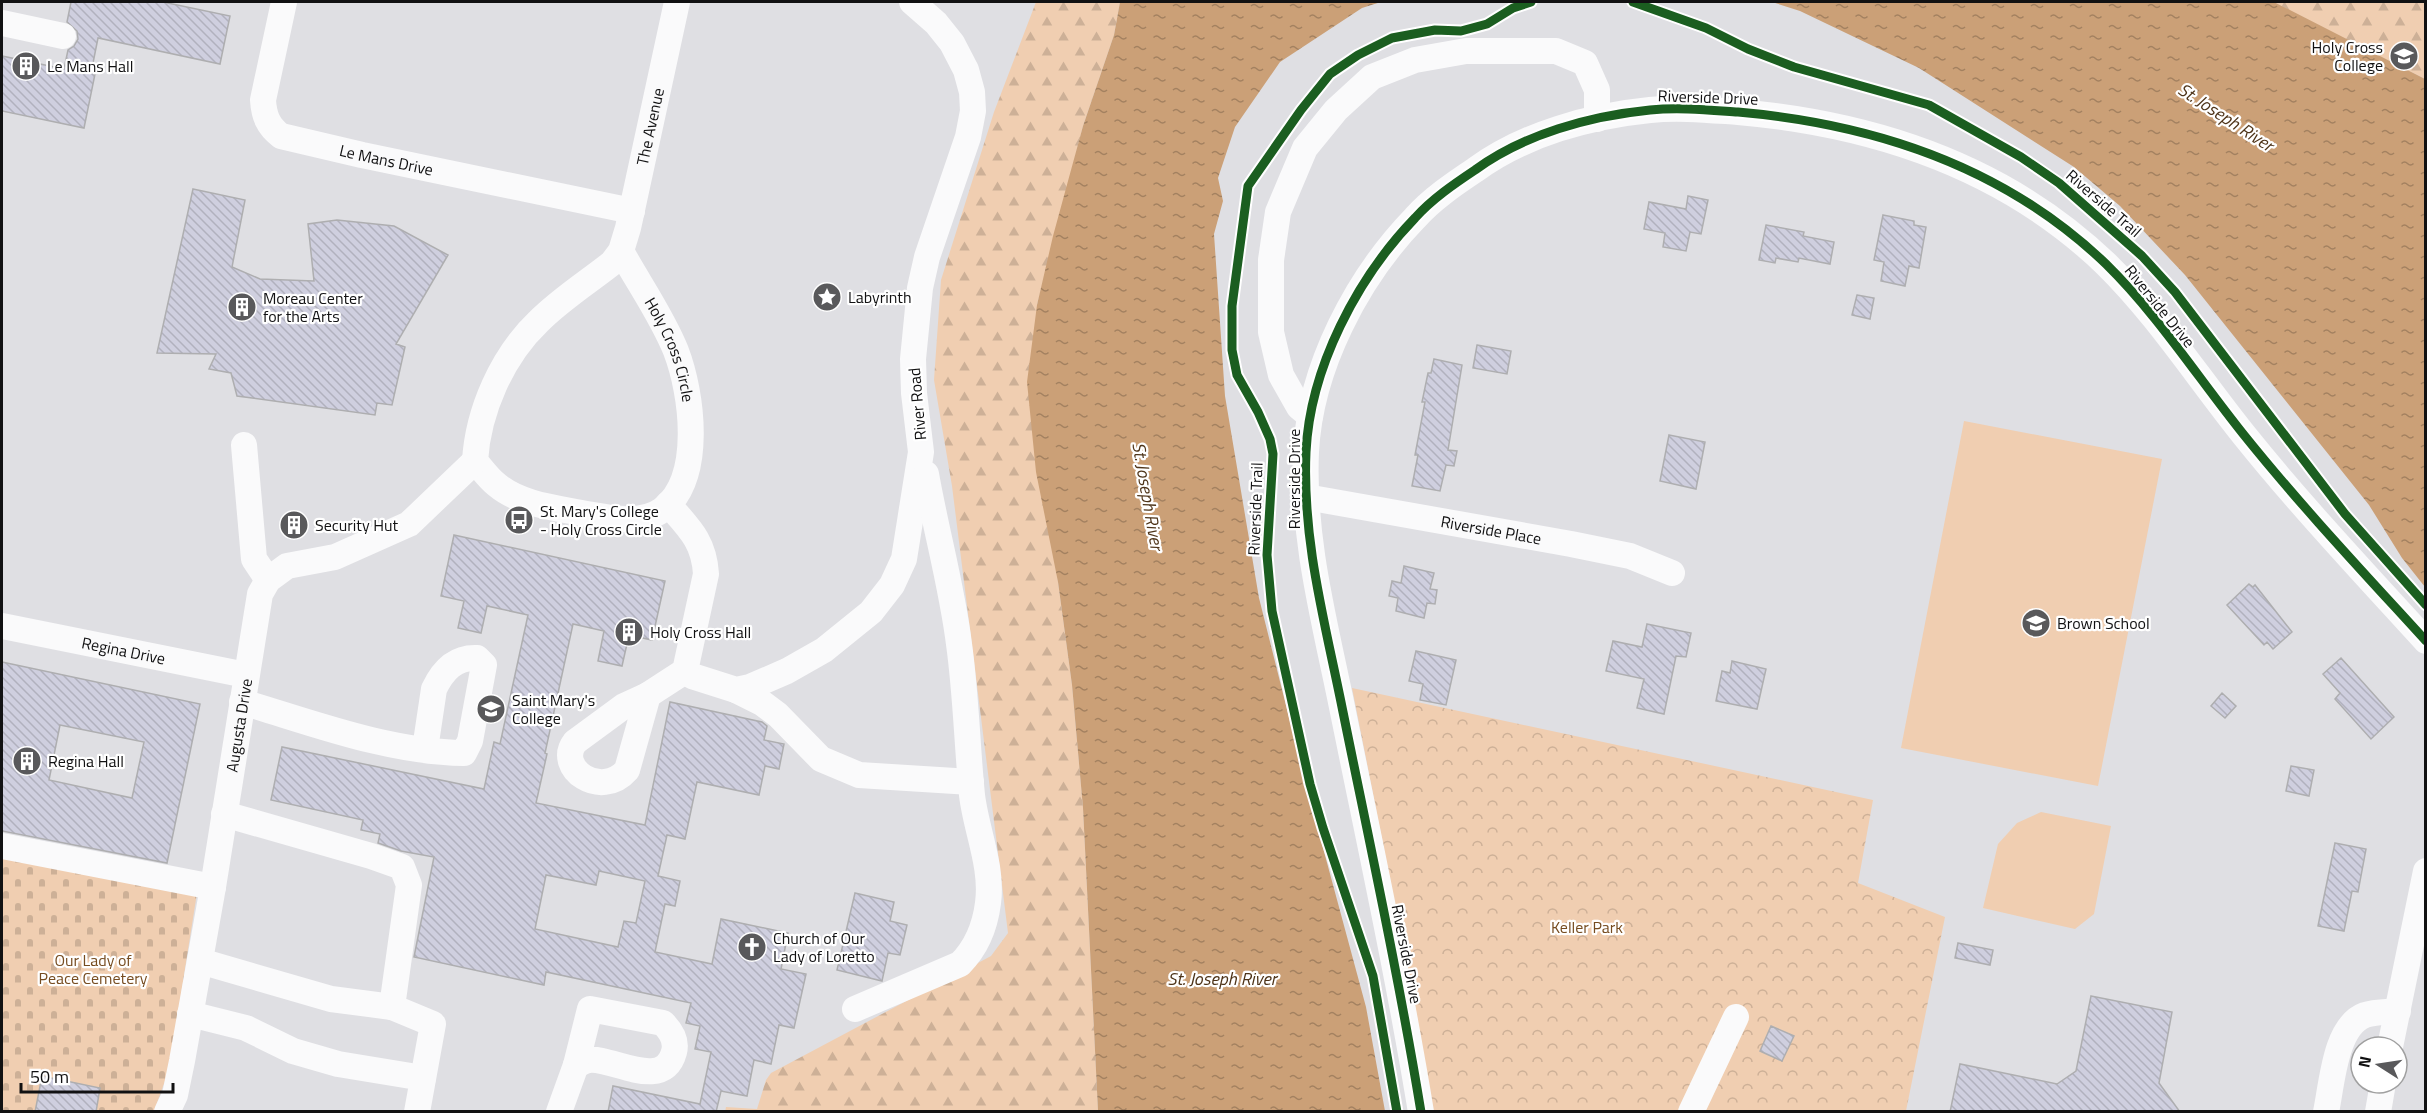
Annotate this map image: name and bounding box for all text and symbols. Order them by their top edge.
place label: Holy Cross College [2312,35,2383,77]
school or university icon: Holy Cross College [2388,40,2420,72]
building icon: Le Mans Hall [10,50,42,82]
place label: Le Mans Hall [47,54,133,78]
water label: St. Joseph River [2173,76,2281,159]
street label: Riverside Drive [1657,83,1759,111]
street label: The Avenue [630,85,670,167]
street label: Le Mans Drive [337,138,435,181]
street label: Riverside Trail [2061,163,2147,243]
street label: Riverside Drive [2119,259,2201,353]
place icon: Labyrinth [811,281,843,313]
place label: Labyrinth [848,285,911,309]
place label: Moreau Center for the Arts [263,286,363,328]
building icon: Moreau Center for the Arts [226,291,258,323]
street label: Holy Cross Circle [639,293,700,404]
street label: River Road [902,367,932,441]
street label: Riverside Drive [1282,429,1306,529]
water label: St. Joseph River [1125,440,1171,554]
street label: Riverside Trail [1241,462,1269,556]
place label: St. Mary's College - Holy Cross Circle [540,499,662,541]
bus stop icon: St. Mary's College - Holy Cross Circle [503,504,535,536]
building icon: Security Hut [278,509,310,541]
street label: Riverside Place [1439,509,1543,551]
place label: Security Hut [315,513,398,537]
school or university icon: Brown School [2020,607,2052,639]
place label: Brown School [2057,611,2150,635]
building icon: Holy Cross Hall [613,616,645,648]
place label: Holy Cross Hall [650,620,751,644]
street label: Regina Drive [80,630,167,671]
street label: Augusta Drive [220,677,258,774]
place label: Saint Mary's College [512,688,595,730]
school or university icon: Saint Mary's College [475,693,507,725]
building icon: Regina Hall [11,745,43,777]
place label: Regina Hall [48,749,124,773]
street label: Riverside Drive [1386,902,1428,1006]
park label: Keller Park [1551,915,1623,939]
place label: Church of Our Lady of Loretto [773,926,875,968]
church icon: Church of Our Lady of Loretto [736,931,768,963]
park label: Our Lady of Peace Cemetery [39,948,148,990]
water label: St. Joseph River [1168,965,1279,992]
north arrow [2349,1035,2409,1095]
text: N [2351,1054,2377,1070]
scale bar [21,1056,172,1094]
text: 50 m [30,1063,69,1090]

